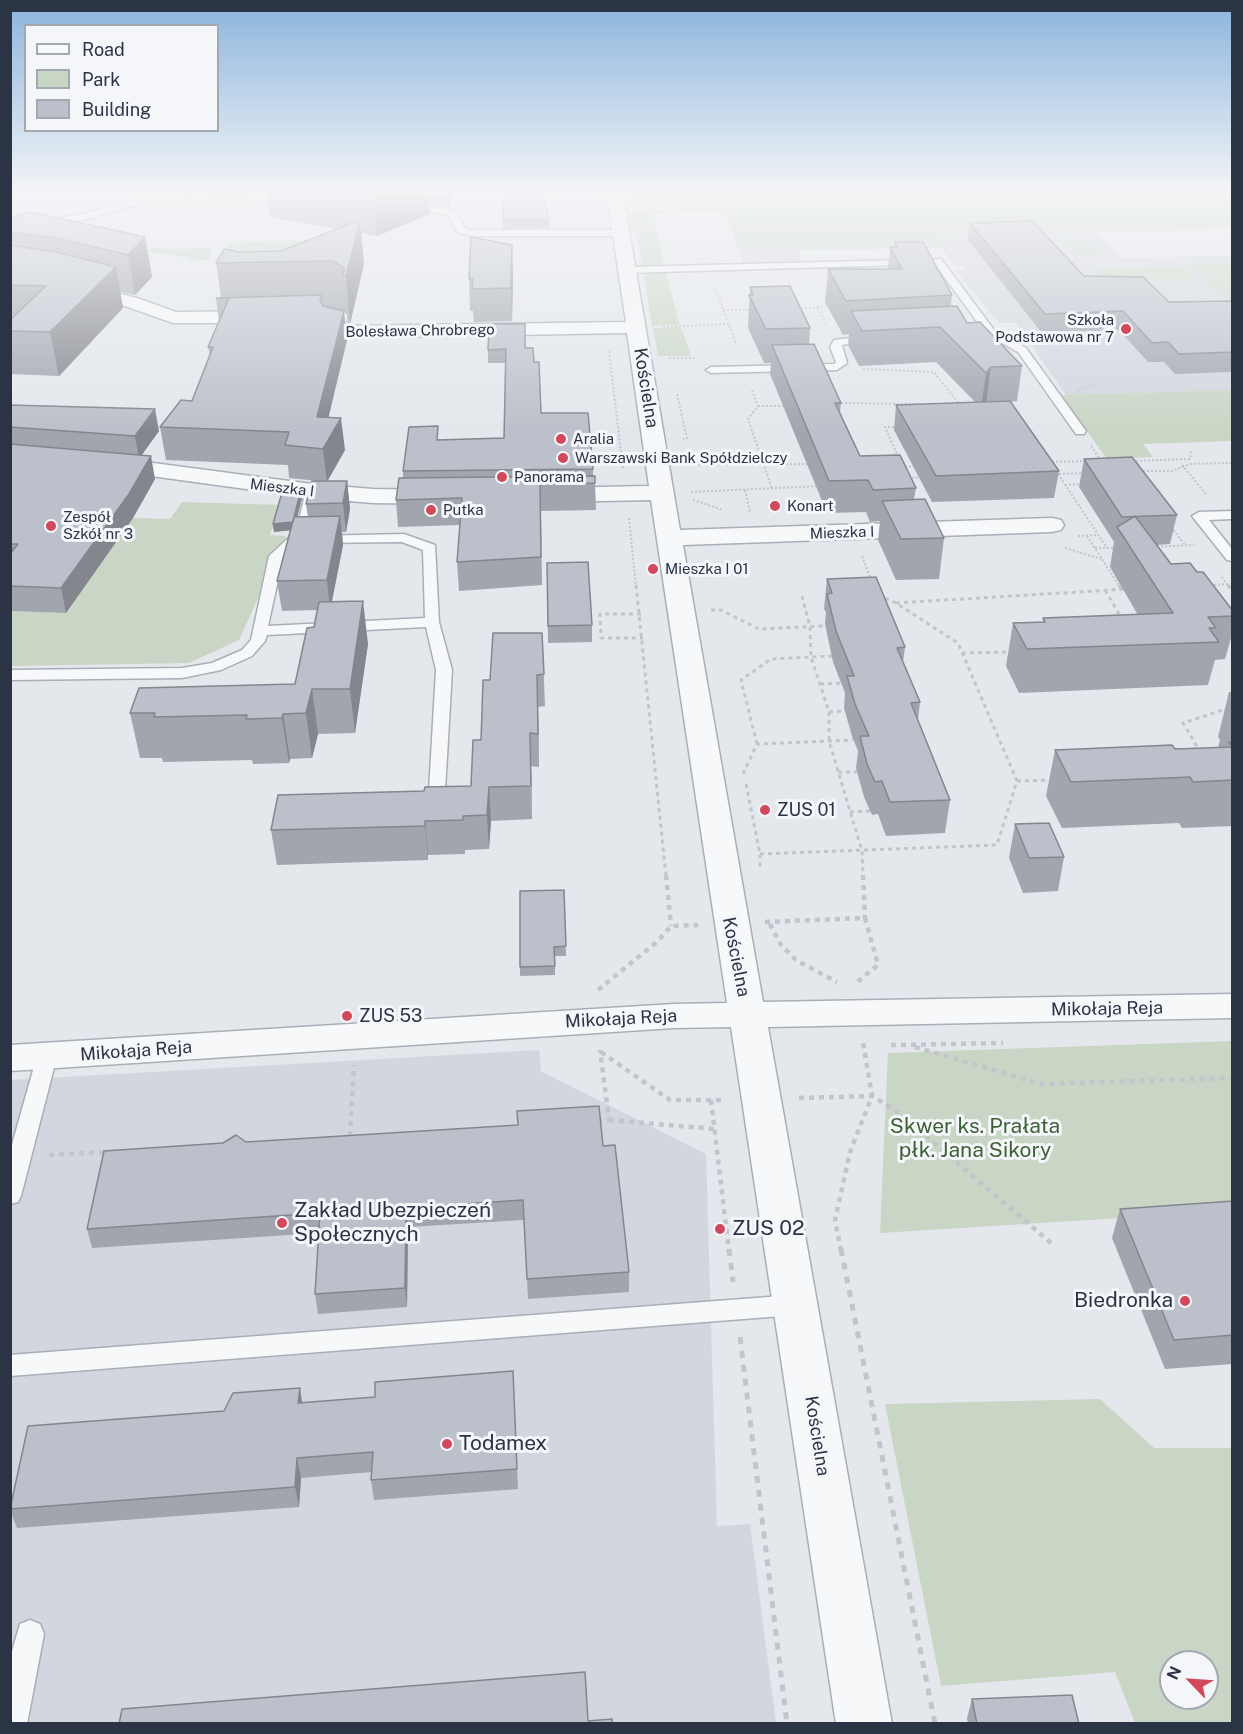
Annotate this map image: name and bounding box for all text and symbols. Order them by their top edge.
legend [24,24,219,132]
text: Road [82,39,125,60]
text: Park [82,69,120,90]
text: Building [82,99,151,120]
place label: Szkoła Podstawowa nr 7 [995,311,1114,346]
street label: Bolesława Chrobrego [345,321,495,341]
marker: Szkoła Podstawowa nr 7 [1119,322,1133,336]
street label: Kościelna [629,346,663,430]
place label: Aralia [573,430,614,448]
marker: Aralia [554,432,568,446]
place label: Warszawski Bank Spółdzielczy [575,449,788,467]
marker: Warszawski Bank Spółdzielczy [556,451,570,465]
place label: Panorama [514,468,584,486]
marker: Panorama [495,470,509,484]
street label: Mieszka I [249,475,315,501]
place label: Konart [787,497,834,515]
marker: Konart [768,499,782,513]
place label: Putka [443,501,484,519]
marker: Putka [424,503,438,517]
place label: Zespół Szkół nr 3 [63,508,133,543]
marker: Zespół Szkół nr 3 [44,519,58,533]
street label: Mieszka I [809,523,875,543]
place label: Mieszka I 01 [665,560,749,578]
marker: Mieszka I 01 [646,562,660,576]
place label: ZUS 01 [777,799,836,821]
marker: ZUS 01 [758,803,772,817]
street label: Kościelna [718,915,754,999]
street label: Mikołaja Reja [1051,997,1163,1021]
place label: ZUS 53 [359,1005,422,1027]
street label: Mikołaja Reja [564,1005,678,1033]
marker: ZUS 53 [340,1009,354,1023]
street label: Mikołaja Reja [79,1036,193,1066]
park label: Skwer ks. Prałata płk. Jana Sikory [890,1114,1060,1164]
place label: Zakład Ubezpieczeń Społecznych [294,1198,491,1248]
marker: Zakład Ubezpieczeń Społecznych [275,1216,289,1230]
place label: ZUS 02 [732,1216,805,1242]
marker: ZUS 02 [713,1222,727,1236]
place label: Biedronka [1074,1288,1173,1314]
marker: Biedronka [1178,1294,1192,1308]
street label: Kościelna [800,1394,834,1478]
place label: Todamex [459,1431,547,1457]
marker: Todamex [440,1437,454,1451]
north arrow [1159,1650,1219,1710]
text: N [1163,1663,1185,1683]

